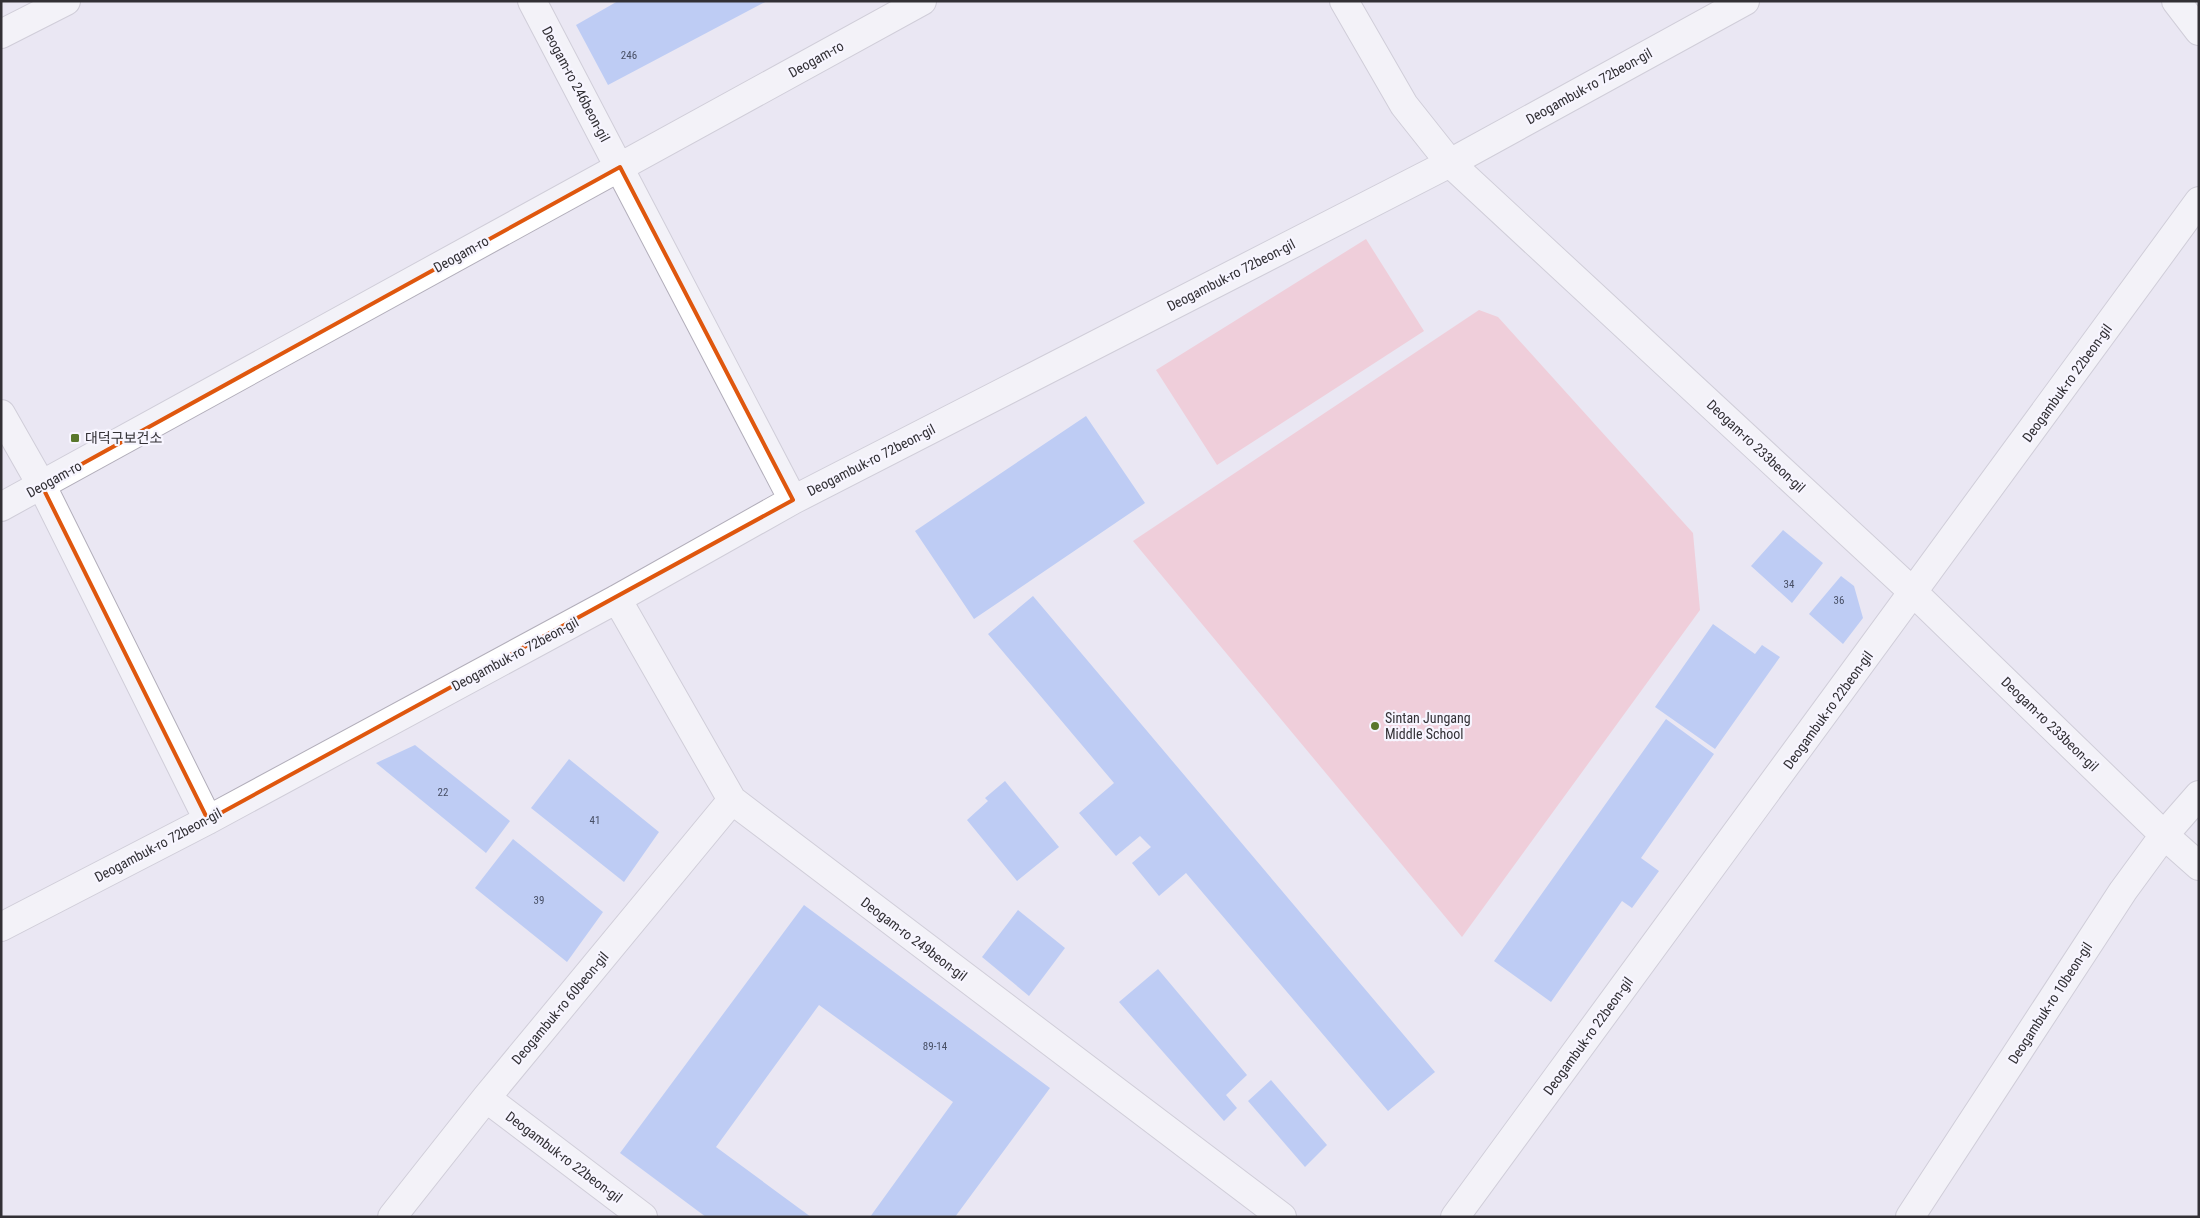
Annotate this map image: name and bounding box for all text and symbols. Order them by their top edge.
street label: Deogam-ro 246beon-gil [539,24,613,144]
street label: Deogam-ro [786,37,846,81]
street label: Deogambuk-ro 72beon-gil [1523,45,1655,127]
house number: 246 [621,49,637,62]
street label: Deogam-ro [431,232,491,276]
street label: Deogambuk-ro 72beon-gil [1164,236,1298,314]
street label: Deogambuk-ro 22beon-gil [2019,321,2115,445]
street label: Deogam-ro 233beon-gil [1704,396,1808,496]
street label: Deogambuk-ro 72beon-gil [804,421,938,499]
place label: 대덕구보건소 [85,430,162,446]
marker: 대덕구보건소 [69,432,81,444]
street label: Deogam-ro [24,457,84,501]
house number: 34 [1784,578,1795,591]
house number: 36 [1834,594,1844,607]
street label: Deogambuk-ro 72beon-gil [449,614,581,694]
street label: Deogambuk-ro 22beon-gil [1780,648,1876,772]
street label: Deogam-ro 233beon-gil [1998,674,2102,774]
place label: Sintan Jungang Middle School [1385,710,1471,742]
marker: Sintan Jungang Middle School [1369,720,1381,732]
house number: 22 [438,786,448,799]
street label: Deogambuk-ro 72beon-gil [92,805,224,885]
house number: 41 [590,814,600,827]
house number: 39 [534,894,544,907]
street label: Deogam-ro 249beon-gil [858,894,970,984]
street label: Deogambuk-ro 10beon-gil [2005,939,2095,1067]
street label: Deogambuk-ro 60beon-gil [508,949,612,1067]
street label: Deogambuk-ro 22beon-gil [1540,974,1636,1098]
house number: 89-14 [923,1040,948,1053]
street label: Deogambuk-ro 22beon-gil [503,1108,625,1206]

